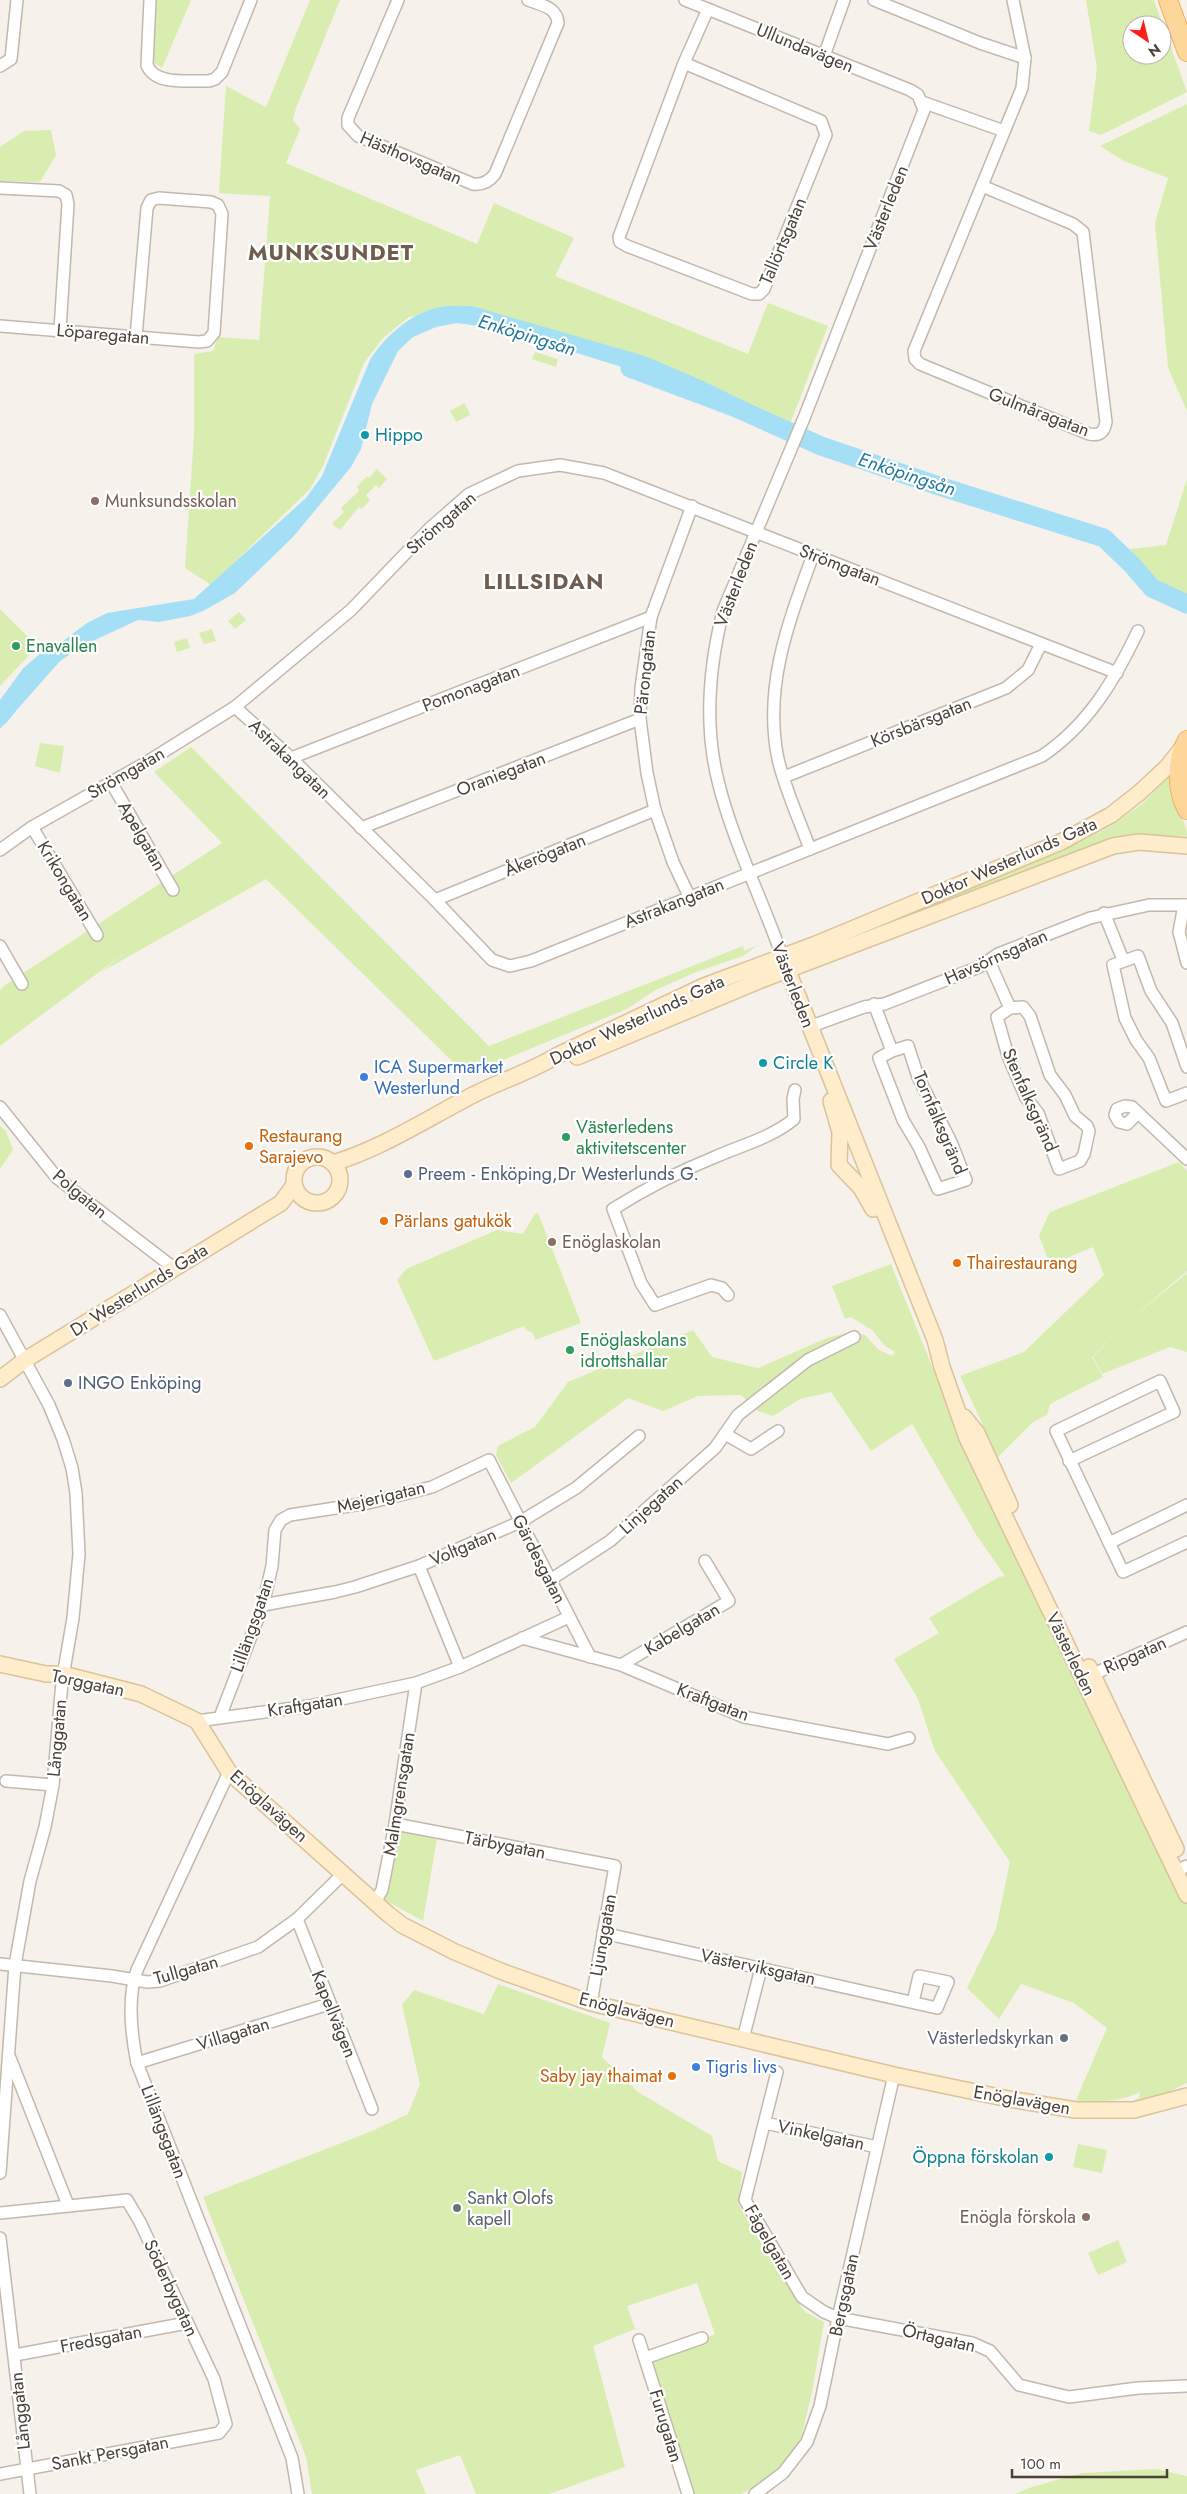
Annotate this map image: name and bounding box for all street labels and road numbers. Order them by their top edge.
street label: Ullundavägen [752,17,858,79]
street label: Hästhovsgatan [356,125,466,191]
street label: Västerleden [857,161,915,255]
street label: Tallörtsgatan [753,193,813,289]
street label: Löparegatan [55,317,151,351]
street label: Gulmåragatan [985,381,1093,443]
street label: Strömgatan [400,485,482,561]
street label: Västerleden [708,537,764,631]
street label: Strömgatan [796,538,884,592]
street label: Pärongatan [628,628,662,716]
street label: Pomonagatan [419,657,523,719]
street label: Körsbärsgatan [867,690,975,754]
street label: Astrakangatan [243,713,337,805]
street label: Strömgatan [83,740,169,806]
street label: Oraniegatan [453,745,549,803]
street label: Apelgatan [112,796,172,876]
street label: Doktor Westerlunds Gata [917,810,1101,912]
street label: Åkerögatan [500,827,590,883]
street label: Krikongatan [31,836,99,926]
street label: Astrakangatan [620,871,728,935]
street label: Havsörnsgatan [940,923,1052,991]
street label: Västerleden [765,938,821,1032]
street label: Doktor Westerlunds Gata [545,968,729,1072]
street label: Stenfalksgränd [996,1044,1064,1156]
street label: Tornfalksgränd [907,1067,973,1179]
street label: Polgatan [47,1163,113,1225]
street label: Dr Westerlunds Gata [65,1237,213,1343]
street label: Linjegatan [614,1469,688,1541]
street label: Mejerigatan [334,1474,428,1520]
street label: Gärdesgatan [505,1510,573,1608]
street label: Voltgatan [426,1521,500,1573]
street label: Lillängsgatan [224,1574,280,1676]
street label: Kabelgatan [639,1596,725,1662]
street label: Västerleden [1040,1608,1102,1700]
street label: Ripgatan [1099,1630,1171,1680]
street label: Torggatan [49,1663,127,1703]
street label: Kraftgatan [673,1676,753,1728]
street label: Kraftgatan [266,1686,344,1724]
street label: Långgatan [41,1698,73,1778]
street label: Malmgrensgatan [376,1730,422,1858]
street label: Enöglavägen [224,1764,314,1848]
street label: Tärbygatan [462,1824,548,1866]
street label: Ljunggatan [583,1892,623,1978]
street label: Västerviksgatan [698,1942,818,1992]
street label: Tullgatan [151,1948,221,1992]
street label: Kapellvägen [305,1966,363,2062]
street label: Enöglavägen [576,1986,678,2034]
street label: Villagatan [193,2011,273,2057]
street label: Enöglavägen [972,2079,1072,2121]
street label: Lillängsgatan [134,2082,194,2182]
street label: Vinkelgatan [775,2113,867,2157]
street label: Fågelgatan [738,2200,802,2284]
street label: Söderbygatan [137,2235,205,2341]
street label: Bergsgatan [823,2251,865,2339]
street label: Örtagatan [900,2317,978,2359]
street label: Fredsgatan [58,2318,144,2360]
street label: Långgatan [3,2371,37,2451]
street label: Furugatan [643,2386,689,2466]
street label: Sankt Persgatan [49,2429,171,2477]

